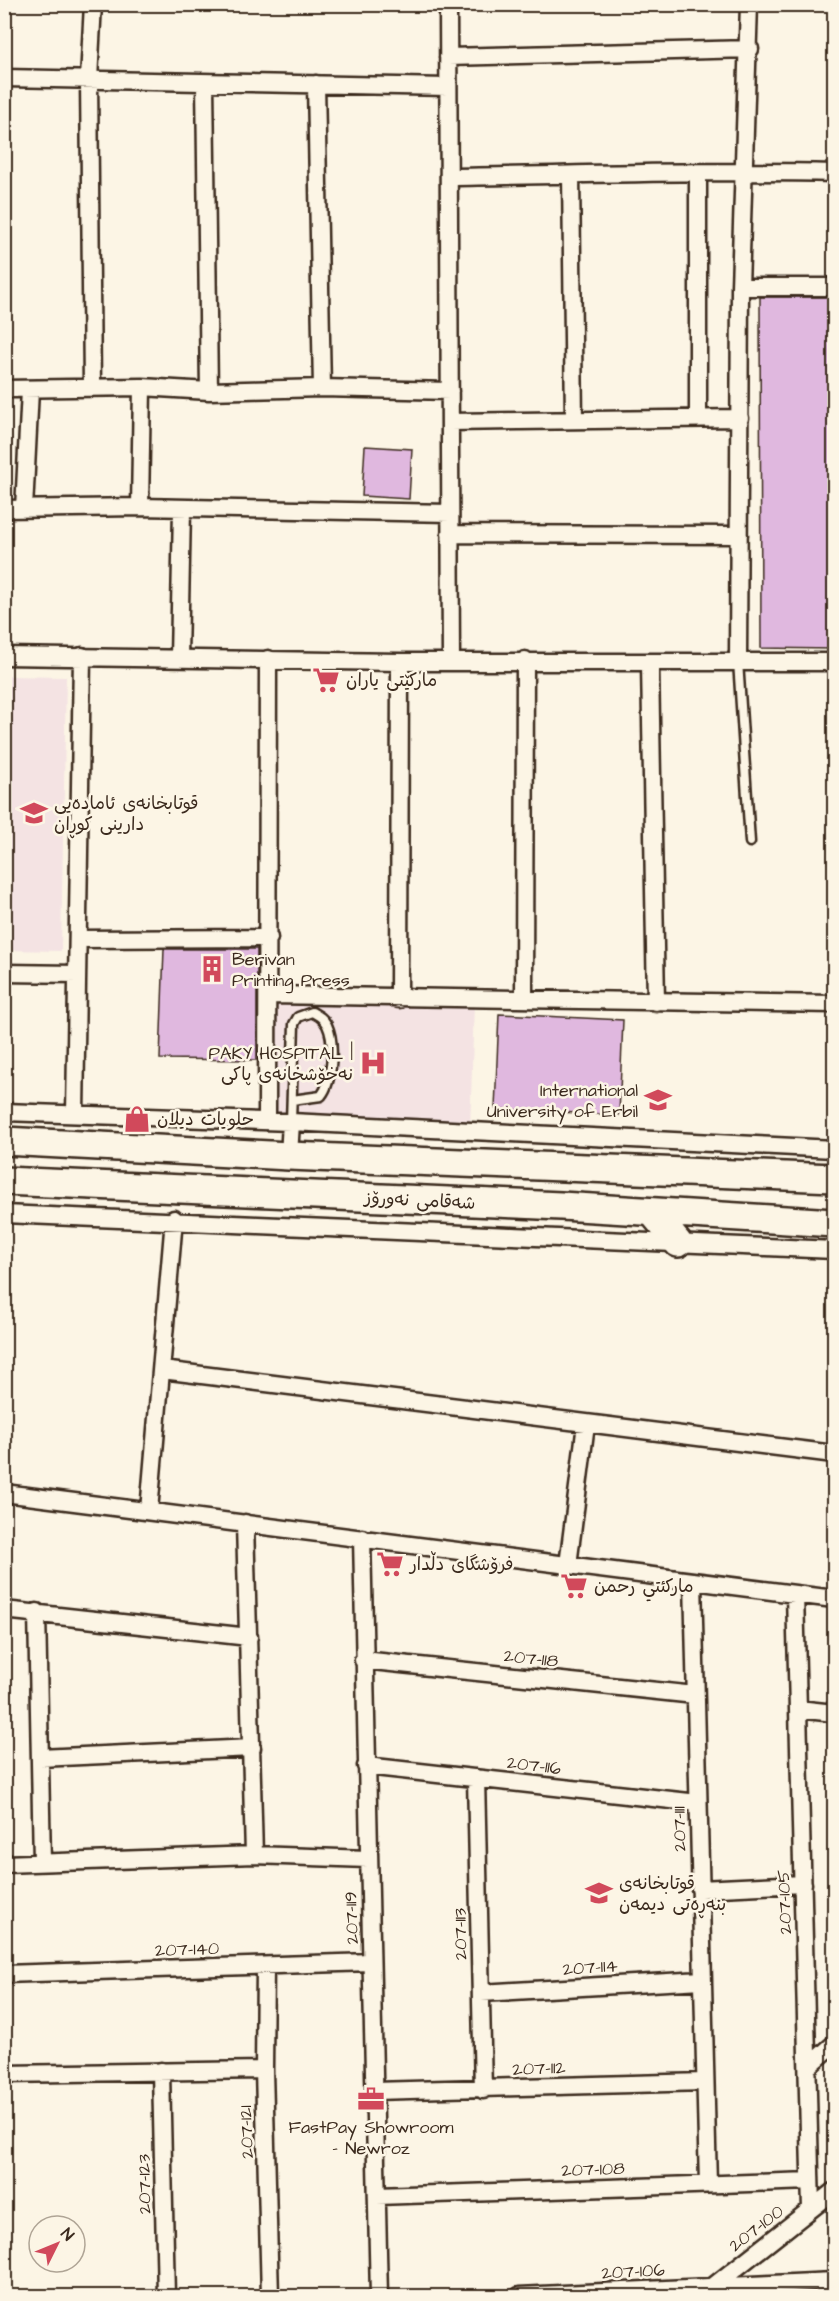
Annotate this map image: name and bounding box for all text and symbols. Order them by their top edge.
supermarket icon: مارکێتی یاران [311,665,341,695]
place label: مارکێتی یاران [346,668,437,693]
place label: قوتابخانەی ئامادەیی دارینی کوڕان [54,791,198,839]
school or university icon: قوتابخانەی ئامادەیی دارینی کوڕان [19,798,49,828]
place label: Berivan Printing Press [232,947,350,994]
building icon: Berivan Printing Press [197,954,227,984]
place label: PAKY HOSPITAL | نەخۆشخانەی پاکی [209,1041,353,1087]
hospital icon: PAKY HOSPITAL | نەخۆشخانەی پاکی [358,1048,388,1078]
place label: International University of Erbil [487,1078,638,1125]
school or university icon: International University of Erbil [643,1085,673,1115]
shop icon: حلويات ديلان [122,1104,152,1134]
place label: حلويات ديلان [157,1107,254,1132]
street label: شەقامی نەورۆز [362,1185,476,1216]
supermarket icon: فرۆشگای دڵدار [375,1549,405,1579]
place label: فرۆشگای دڵدار [408,1551,514,1577]
supermarket icon: ماركئتي رحمن [559,1571,589,1601]
place label: ماركئتي رحمن [594,1574,694,1602]
street label: 207-118 [502,1643,560,1674]
street label: 207-116 [506,1750,562,1781]
street label: 207-111 [667,1806,692,1852]
street label: 207-105 [771,1869,798,1935]
place label: قوتابخانەی بنەڕەتی دیمەن [619,1871,726,1919]
school or university icon: قوتابخانەی بنەڕەتی دیمەن [584,1878,614,1908]
street label: 207-119 [338,1891,365,1945]
street label: 207-113 [448,1908,473,1960]
street label: 207-140 [154,1936,220,1963]
street label: 207-114 [562,1953,618,1982]
street label: 207-112 [512,2055,567,2082]
office icon: FastPay Showroom - Newroz [356,2084,386,2114]
street label: 207-121 [233,2105,260,2159]
place label: FastPay Showroom - Newroz [288,2115,454,2161]
street label: 207-123 [131,2154,158,2214]
street label: 207-108 [561,2156,626,2183]
street label: 207-100 [724,2199,789,2258]
north arrow [27,2214,87,2274]
text: N [56,2223,79,2246]
street label: 207-106 [601,2257,665,2286]

